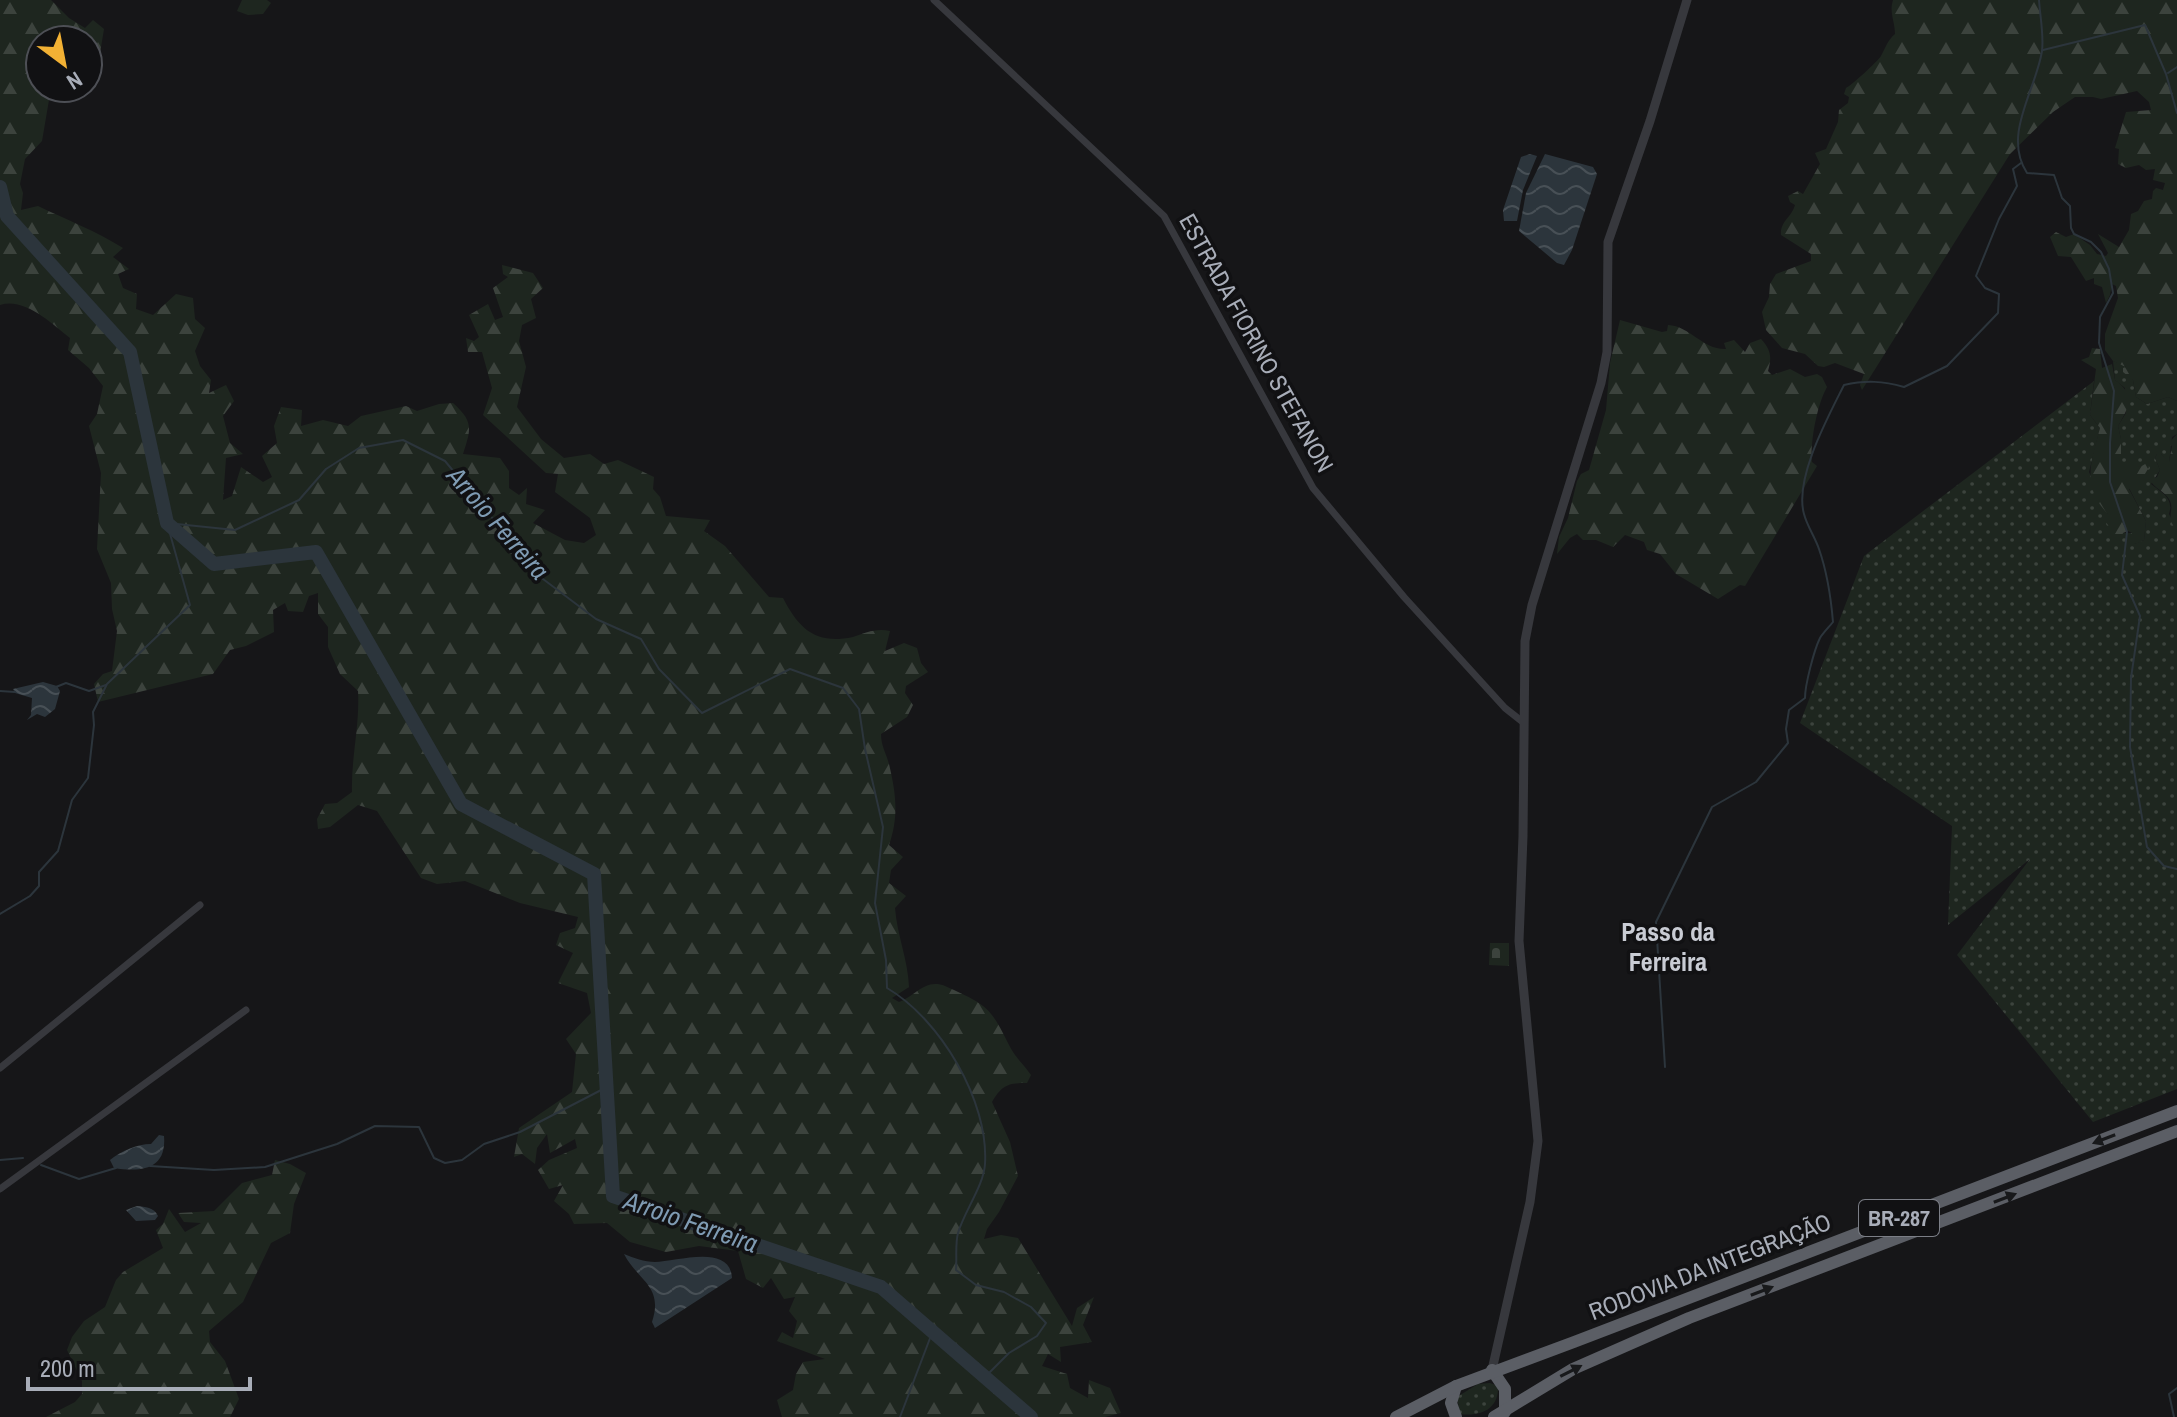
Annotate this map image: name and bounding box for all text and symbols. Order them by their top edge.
north arrow [24,24,104,104]
text: N [61,65,88,97]
street label: ESTRADA FIORINO STEFANON [1172,208,1341,477]
water label: Arroio Ferreira [439,458,557,587]
district label: Passo da Ferreira [1621,914,1715,979]
one-way arrow [2092,1133,2116,1146]
water label: Arroio Ferreira [619,1182,763,1261]
one-way arrow [1993,1191,2017,1204]
road number: BR-287 [1859,1200,1939,1236]
street label: RODOVIA DA INTEGRAÇÃO [1584,1205,1835,1327]
one-way arrow [1750,1284,1774,1297]
scale bar [28,1341,250,1391]
text: 200 m [40,1352,95,1384]
one-way arrow [1560,1364,1583,1377]

